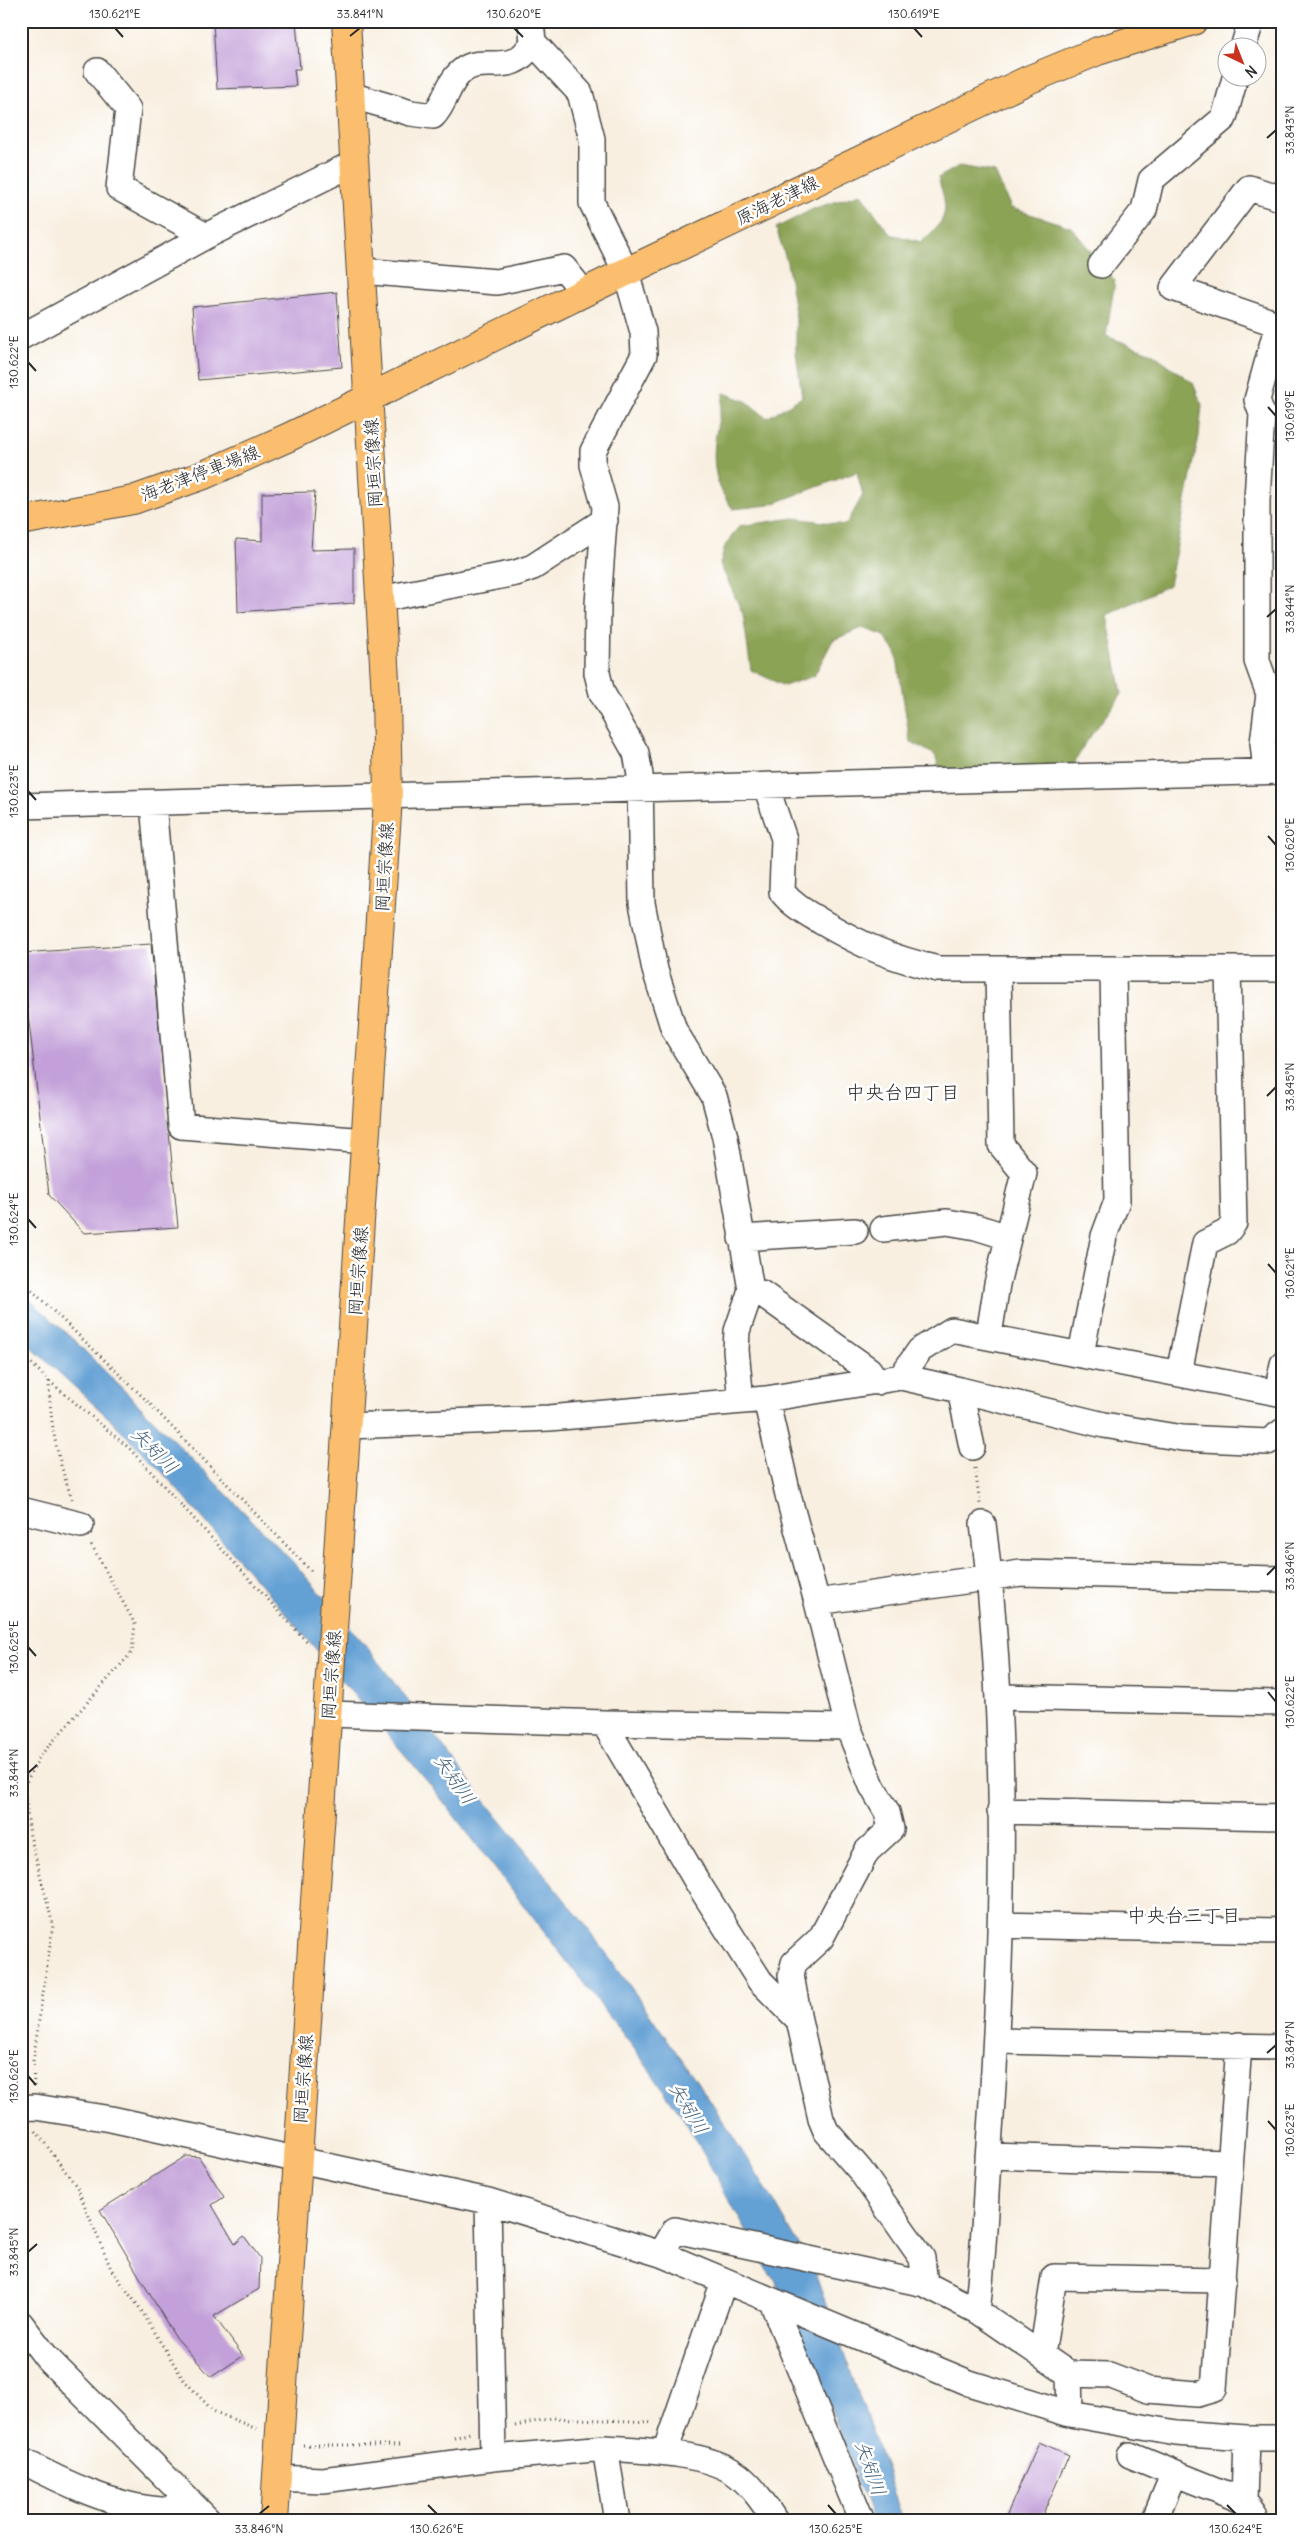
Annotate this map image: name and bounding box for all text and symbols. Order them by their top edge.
text: 130.621°E [89,6,141,21]
text: 33.841°N [337,6,383,21]
text: 130.620°E [487,6,541,21]
text: 130.619°E [888,6,940,21]
north arrow [1216,38,1266,88]
text: N [1241,62,1261,81]
text: 33.843°N [1282,105,1297,155]
street label: 原海老津線 [732,170,822,230]
text: 130.622°E [6,335,21,389]
text: 130.619°E [1282,390,1297,442]
street label: 岡垣宗像線 [359,417,387,509]
street label: 海老津停車場線 [137,440,263,506]
text: 33.844°N [1282,584,1297,634]
text: 130.623°E [6,764,21,818]
text: 130.620°E [1282,818,1297,872]
street label: 岡垣宗像線 [370,821,398,913]
text: 33.845°N [1282,1062,1297,1112]
district label: 中央台四丁目 [846,1080,960,1104]
text: 130.624°E [6,1192,21,1246]
street label: 岡垣宗像線 [343,1225,373,1317]
text: 130.621°E [1282,1247,1297,1299]
water label: 矢矧川 [126,1421,184,1479]
text: 33.846°N [1282,1541,1297,1591]
text: 130.625°E [6,1620,21,1674]
street label: 岡垣宗像線 [316,1629,346,1721]
text: 130.622°E [1282,1675,1297,1729]
text: 33.844°N [6,1748,21,1798]
water label: 矢矧川 [429,1749,481,1809]
district label: 中央台三丁目 [1127,1903,1241,1927]
text: 33.847°N [1282,2021,1297,2069]
street label: 岡垣宗像線 [288,2033,318,2125]
text: 130.626°E [6,2049,21,2103]
water label: 矢矧川 [664,2077,714,2139]
text: 130.623°E [1282,2103,1297,2157]
text: 33.845°N [6,2227,21,2277]
water label: 矢矧川 [850,2437,892,2499]
text: 33.846°N [234,2521,284,2536]
text: 130.626°E [410,2521,464,2536]
text: 130.625°E [809,2521,863,2536]
text: 130.624°E [1209,2521,1263,2536]

